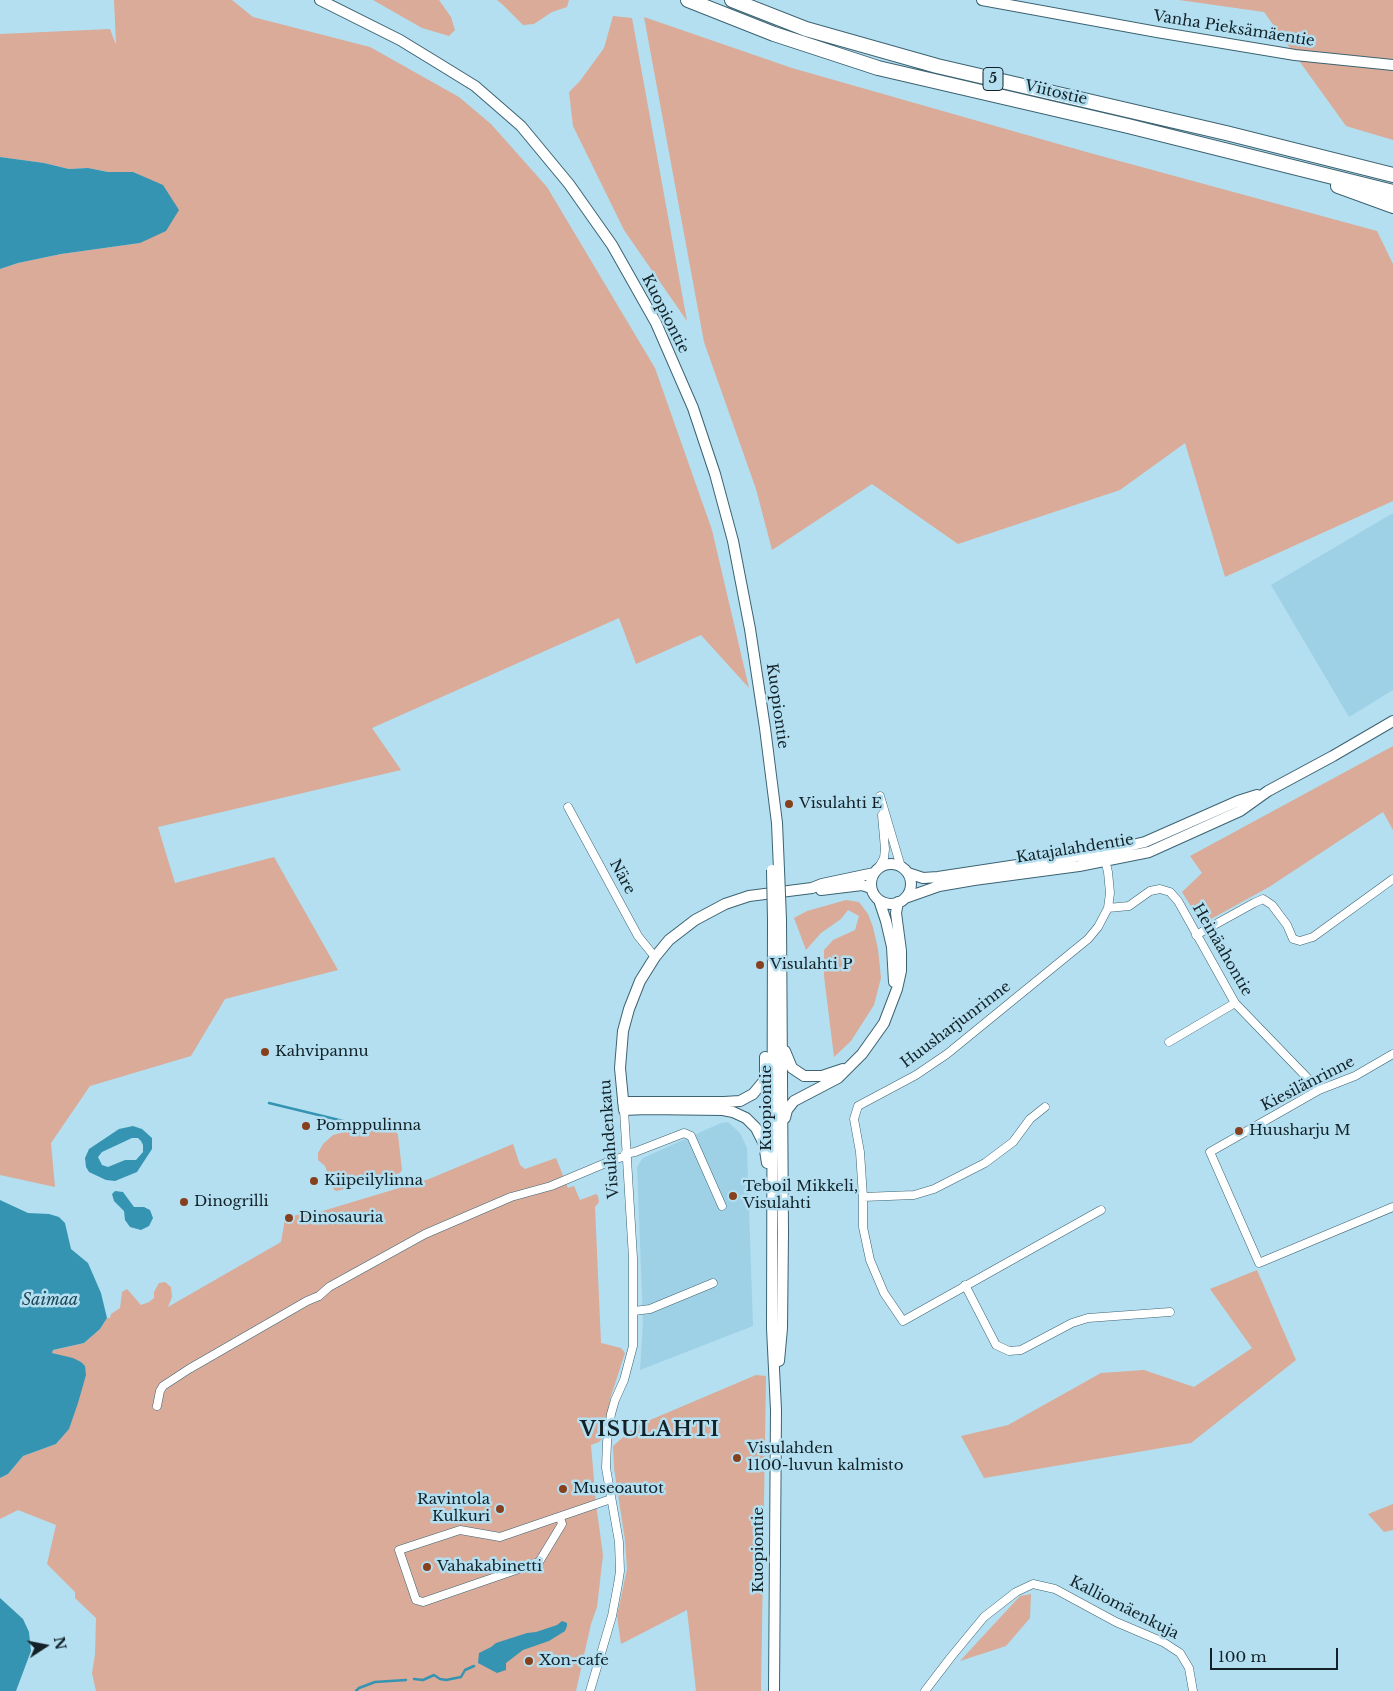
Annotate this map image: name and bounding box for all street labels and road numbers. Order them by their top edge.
street label: Vanha Pieksämäentie [1152,7,1316,51]
road number: 5 [983,68,1003,90]
street label: Viitostie [1023,77,1089,109]
street label: Kuopiontie [637,272,693,356]
street label: Kuopiontie [762,662,792,750]
street label: Katajalahdentie [1015,831,1135,867]
street label: Näre [605,856,639,898]
street label: Heinäahontie [1188,900,1256,1000]
street label: Huusharjunrinne [898,978,1014,1072]
street label: Kiesilänrinne [1258,1053,1358,1115]
street label: Kuopiontie [758,1065,776,1151]
street label: Visulahdenkatu [597,1079,623,1199]
street label: Kuopiontie [750,1507,768,1593]
street label: Kalliomäenkuja [1066,1573,1182,1643]

